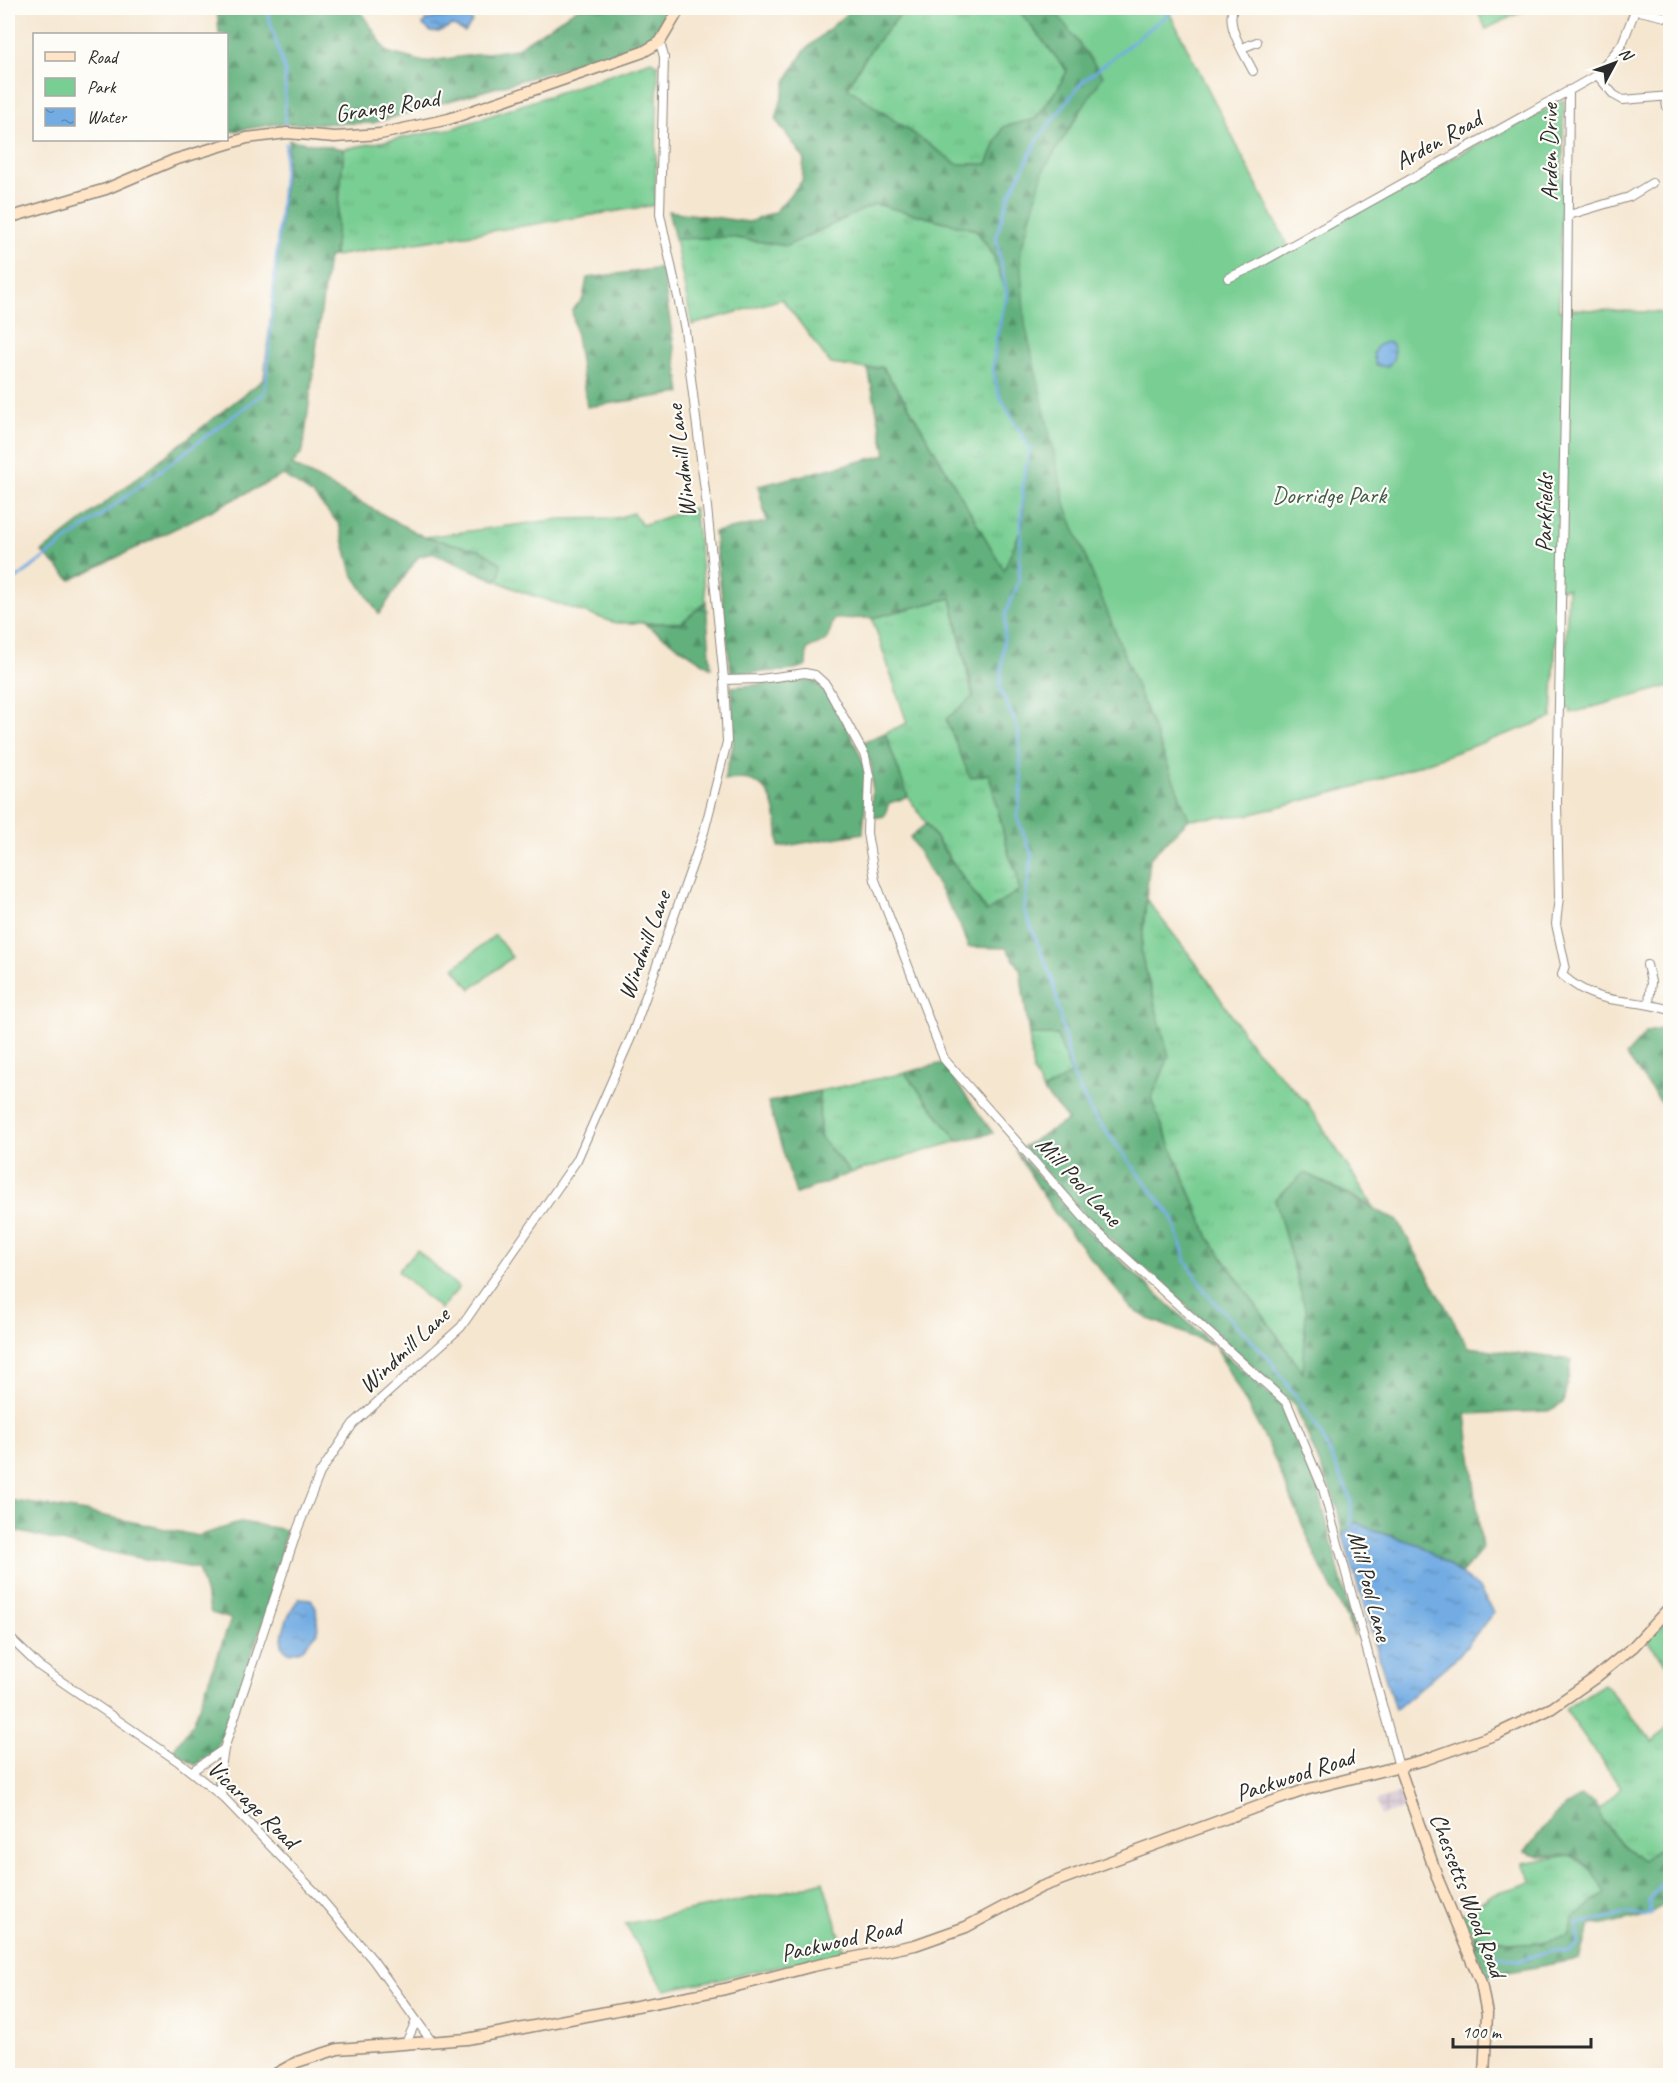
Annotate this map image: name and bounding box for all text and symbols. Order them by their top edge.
legend [33,33,228,141]
north arrow [1585,33,1645,93]
text: N [1615,44,1638,66]
text: Road [87,46,120,68]
text: Park [87,76,117,98]
street label: Grange Road [333,82,445,129]
street label: Arden Drive [1534,101,1564,201]
street label: Arden Road [1389,102,1490,176]
text: Water [87,106,128,128]
street label: Windmill Lane [659,401,703,519]
street label: Parkfields [1528,472,1560,553]
park label: Dorridge Park [1272,480,1388,510]
street label: Windmill Lane [611,885,678,1003]
street label: Mill Pool Lane [1030,1129,1130,1234]
street label: Windmill Lane [352,1299,457,1400]
street label: Mill Pool Lane [1341,1528,1400,1647]
street label: Packwood Road [1232,1741,1361,1808]
street label: Vicarage Road [201,1753,307,1857]
street label: Chessetts Wood Road [1423,1809,1514,1985]
street label: Packwood Road [778,1911,908,1968]
scale bar [1453,2011,1591,2049]
text: 100 m [1462,2021,1503,2043]

